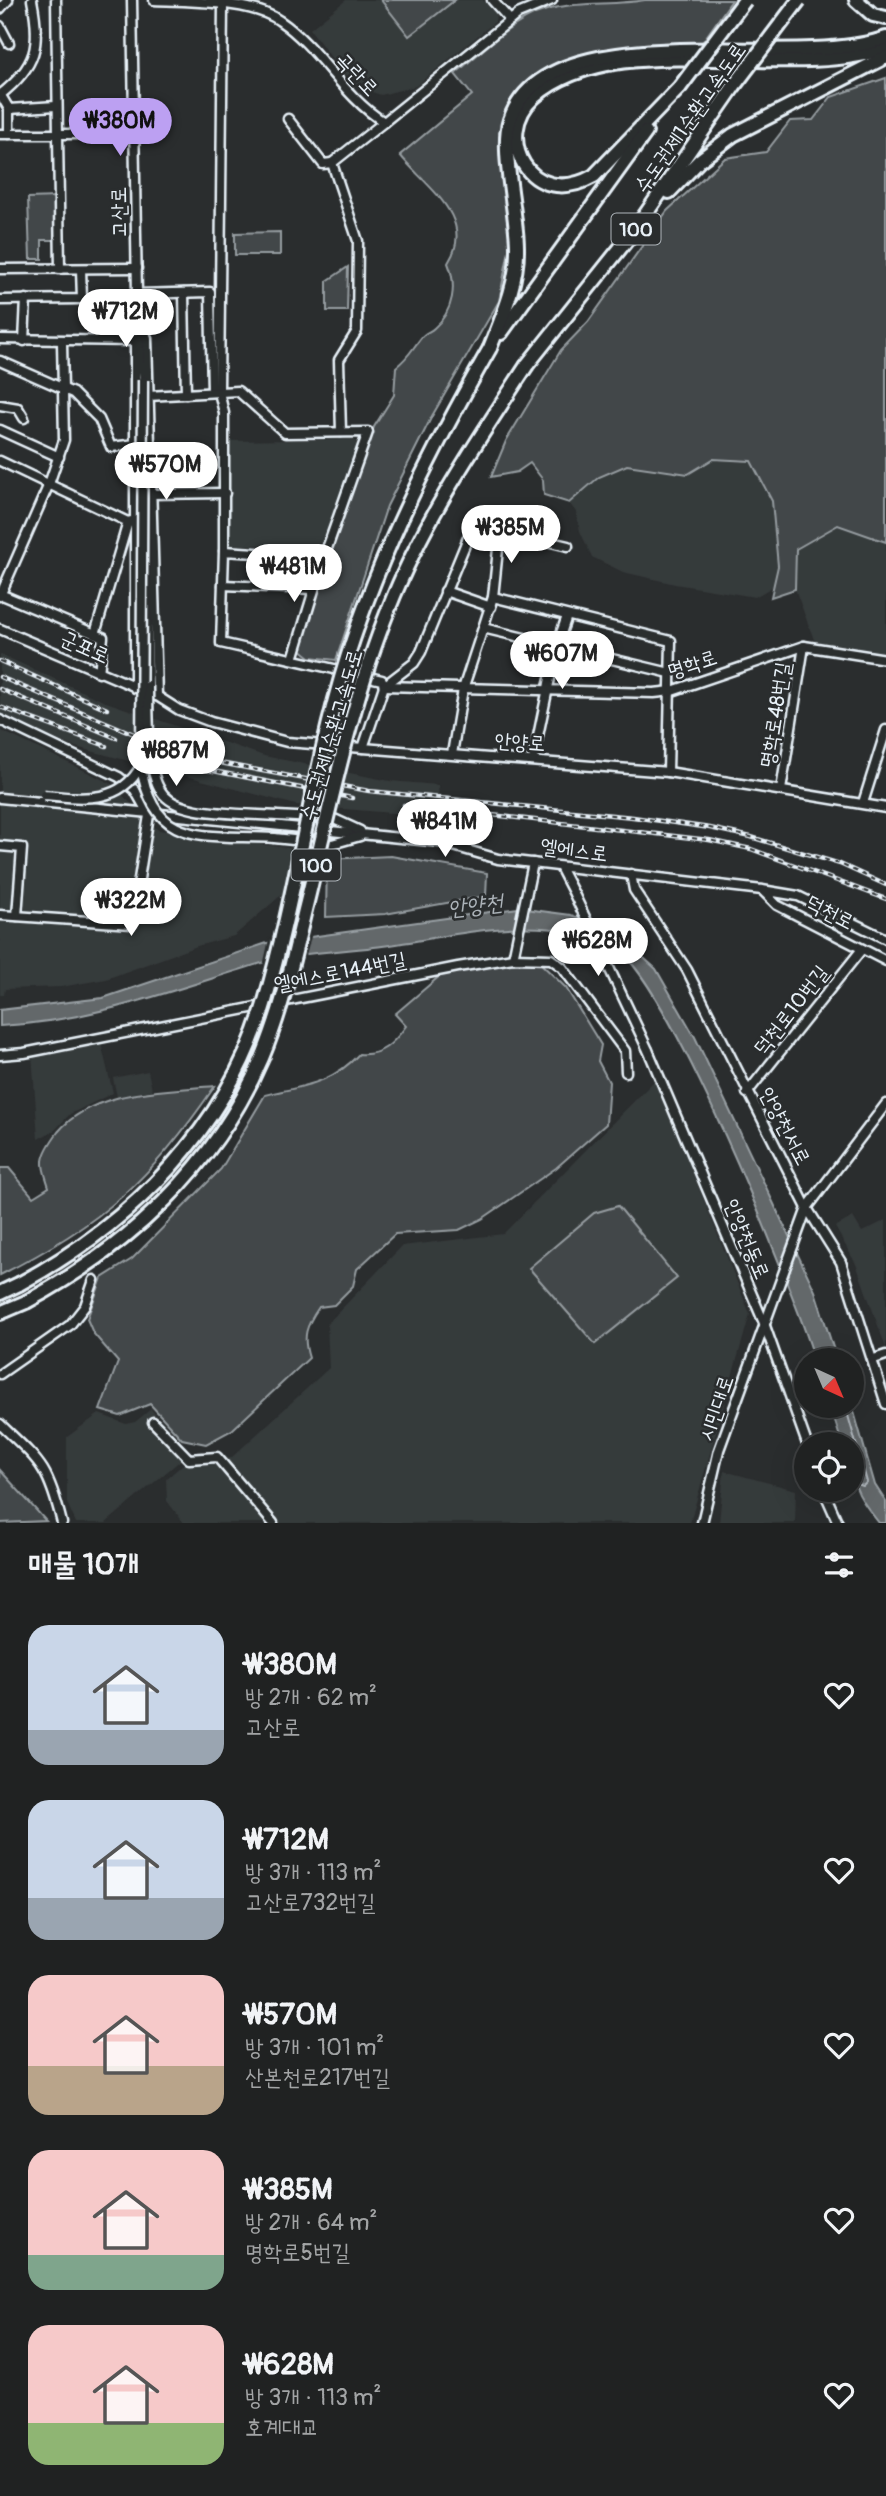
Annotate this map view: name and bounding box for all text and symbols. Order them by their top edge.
street label: 수도권제1순환고속도로 [629,38,752,199]
street label: 곡란로 [329,47,384,102]
pin: ₩380M [71,99,169,158]
text: ₩380M [85,106,155,135]
street label: 고산로 [106,186,133,238]
road number: 100 [612,214,660,244]
pin: ₩712M [77,290,175,349]
text: ₩712M [94,297,158,326]
pin: ₩570M [117,442,215,502]
text: ₩570M [131,450,201,479]
pin: ₩385M [462,505,560,565]
text: ₩385M [477,513,545,542]
pin: ₩481M [245,544,343,604]
text: ₩481M [262,552,326,581]
street label: 군포로 [56,625,113,670]
pin: ₩607M [513,632,611,691]
text: ₩607M [526,639,598,668]
street label: 명학로 [664,644,720,685]
street label: 수도권제1순환고속도로 [294,646,369,824]
street label: 명학로48번길 [754,660,797,770]
street label: 안양로 [494,727,546,758]
pin: ₩887M [127,728,225,788]
text: ₩887M [143,736,209,765]
pin: ₩841M [396,800,494,859]
text: ₩841M [413,807,477,836]
street label: 엘에스로 [539,833,609,868]
road number: 100 [292,850,340,880]
pin: ₩322M [82,878,180,938]
text: ₩322M [97,886,165,915]
water label: 안양천 [446,887,507,923]
street label: 덕천로 [801,889,858,936]
pin: ₩628M [549,918,647,978]
text: ₩628M [564,926,632,955]
street label: 엘에스로144번길 [272,946,409,999]
street label: 덕천로10번길 [748,960,835,1061]
street label: 안양천서로 [753,1083,816,1170]
street label: 안양천동로 [718,1195,775,1283]
north arrow [794,1348,864,1418]
map controls [794,1348,864,1502]
street label: 시민대로 [693,1372,740,1445]
button: locate [794,1432,864,1502]
text: 매물 10개 [28,1546,139,1583]
icon: filters [820,1546,858,1584]
text: ₩380M [245,1646,337,1683]
icon: home [84,1653,168,1737]
icon: heart [820,1676,858,1714]
text: 방 2개 · 62 m² [245,1683,377,1712]
text: 고산로 [245,1713,301,1742]
text: ₩712M [245,1821,329,1858]
icon: home [84,1828,168,1912]
icon: heart [820,1851,858,1889]
text: 방 3개 · 113 m² [245,1858,381,1887]
text: 고산로732번길 [245,1888,375,1917]
text: ₩570M [245,1996,337,2033]
icon: home [84,2003,168,2087]
icon: heart [820,2026,858,2064]
text: 방 3개 · 101 m² [245,2033,384,2062]
text: 산본천로217번길 [245,2063,390,2092]
text: ₩385M [245,2171,333,2208]
icon: home [84,2178,168,2262]
icon: heart [820,2201,858,2239]
text: 방 2개 · 64 m² [245,2208,377,2237]
text: 명학로5번길 [245,2238,350,2267]
text: ₩628M [245,2346,334,2383]
icon: home [84,2353,168,2437]
icon: heart [820,2376,858,2414]
text: 방 3개 · 113 m² [245,2383,381,2412]
text: 호계대교 [245,2413,319,2442]

